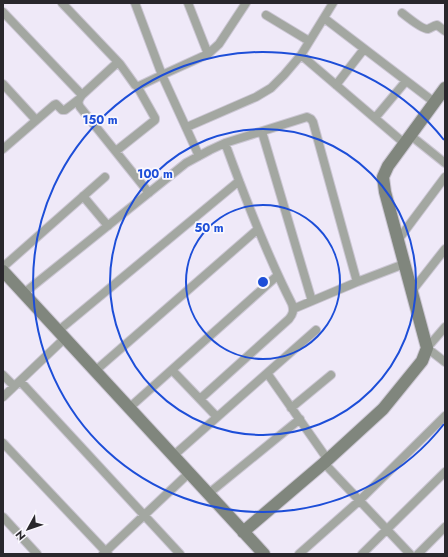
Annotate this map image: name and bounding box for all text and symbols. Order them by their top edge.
text: 150 m [82,111,118,129]
text: 100 m [137,165,173,183]
text: 50 m [194,219,224,237]
centre of rings [256,275,270,289]
north arrow [8,509,48,549]
text: N [11,527,29,544]

